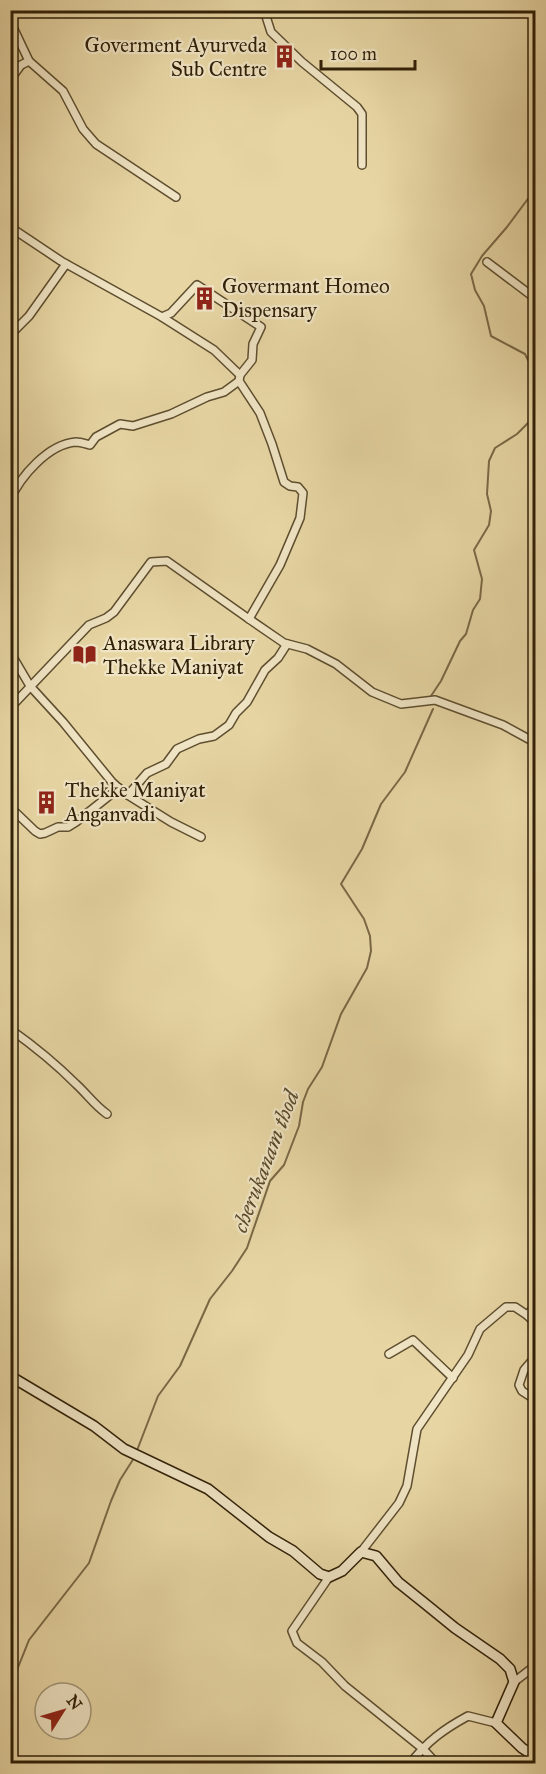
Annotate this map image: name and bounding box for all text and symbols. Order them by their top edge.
place label: Goverment Ayurveda Sub Centre [85,32,267,82]
scale bar [321,33,416,71]
text: 100 m [330,43,377,65]
building icon: Goverment Ayurveda Sub Centre [272,44,298,70]
place label: Govermant Homeo Dispensary [222,273,390,323]
building icon: Govermant Homeo Dispensary [191,285,217,311]
place label: Anaswara Library Thekke Maniyat [102,630,256,680]
library icon: Anaswara Library Thekke Maniyat [72,642,98,668]
place label: Thekke Maniyat Anganvadi [64,777,206,827]
building icon: Thekke Maniyat Anganvadi [34,789,60,815]
water label: cherukanam thod [226,1085,305,1236]
north arrow [33,1681,93,1741]
text: N [63,1691,87,1714]

